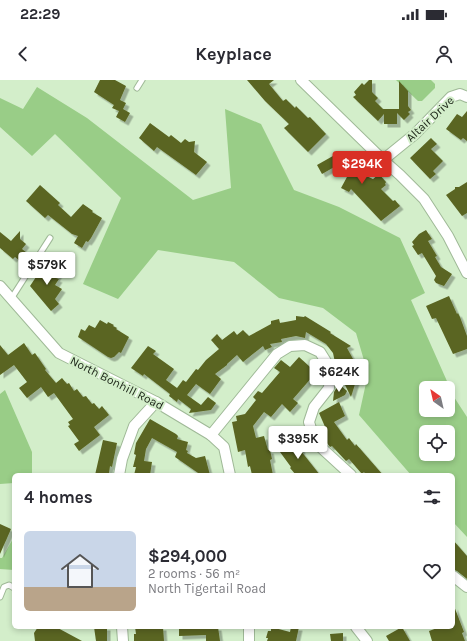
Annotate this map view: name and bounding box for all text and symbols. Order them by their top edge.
text: 22:29 [20,5,60,23]
icon: back [12,43,34,65]
text: Keyplace [195,43,272,65]
icon: person [433,43,455,65]
street label: Altair Drive [403,93,457,145]
pin: $294K [334,151,390,185]
text: $294K [342,156,383,171]
pin: $579K [19,252,75,286]
text: $579K [27,257,67,272]
street label: North Bonhill Road [68,353,166,413]
pin: $624K [311,359,367,393]
text: $624K [319,364,359,379]
north arrow [419,381,455,417]
map controls [419,381,455,461]
button: locate [419,425,455,461]
pin: $395K [270,426,326,460]
text: $395K [277,431,319,446]
icon: filters [421,486,443,508]
text: 4 homes [24,487,93,507]
text: $294,000 [148,546,227,566]
icon: home [56,547,104,595]
icon: heart [421,560,443,582]
text: 2 rooms · 56 m² [148,566,240,581]
text: North Tigertail Road [148,581,266,596]

